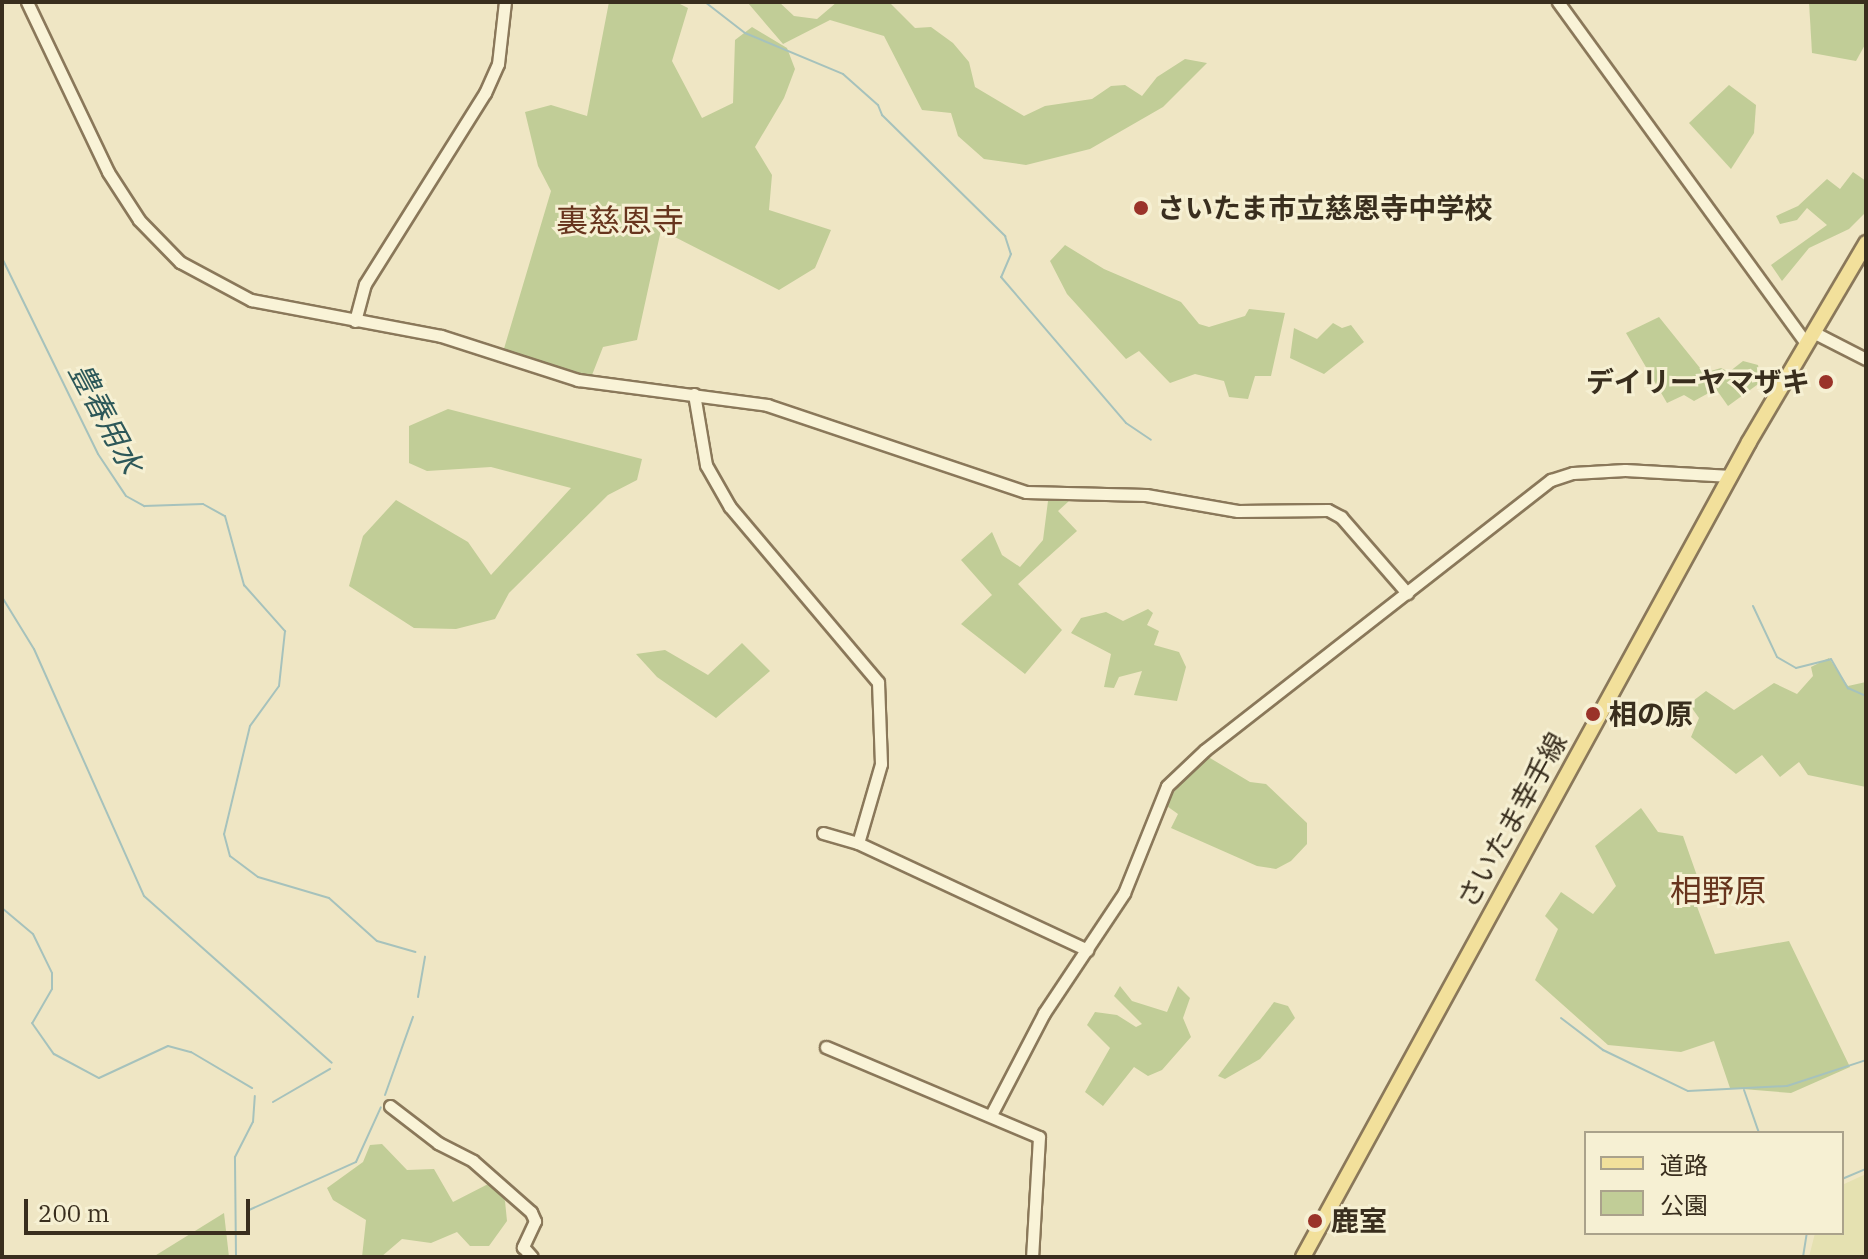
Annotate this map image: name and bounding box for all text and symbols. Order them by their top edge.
place label: さいたま市立慈恩寺中学校 [1157,191,1493,225]
marker: さいたま市立慈恩寺中学校 [1132,199,1150,217]
district label: 裏慈恩寺 [556,201,684,239]
water label: 豊春用水 [62,357,150,479]
place label: デイリーヤマザキ [1586,365,1810,399]
marker: デイリーヤマザキ [1817,373,1835,391]
place label: 相の原 [1609,697,1693,731]
marker: 相の原 [1584,705,1602,723]
street label: さいたま幸手線 [1450,726,1574,914]
district label: 相野原 [1670,871,1766,909]
legend [1584,1131,1844,1235]
text: 道路 [1660,1149,1708,1181]
scale bar [28,1183,254,1233]
text: 公園 [1660,1189,1708,1221]
text: 200 m [38,1197,110,1229]
place label: 鹿室 [1331,1204,1387,1238]
marker: 鹿室 [1306,1212,1324,1230]

